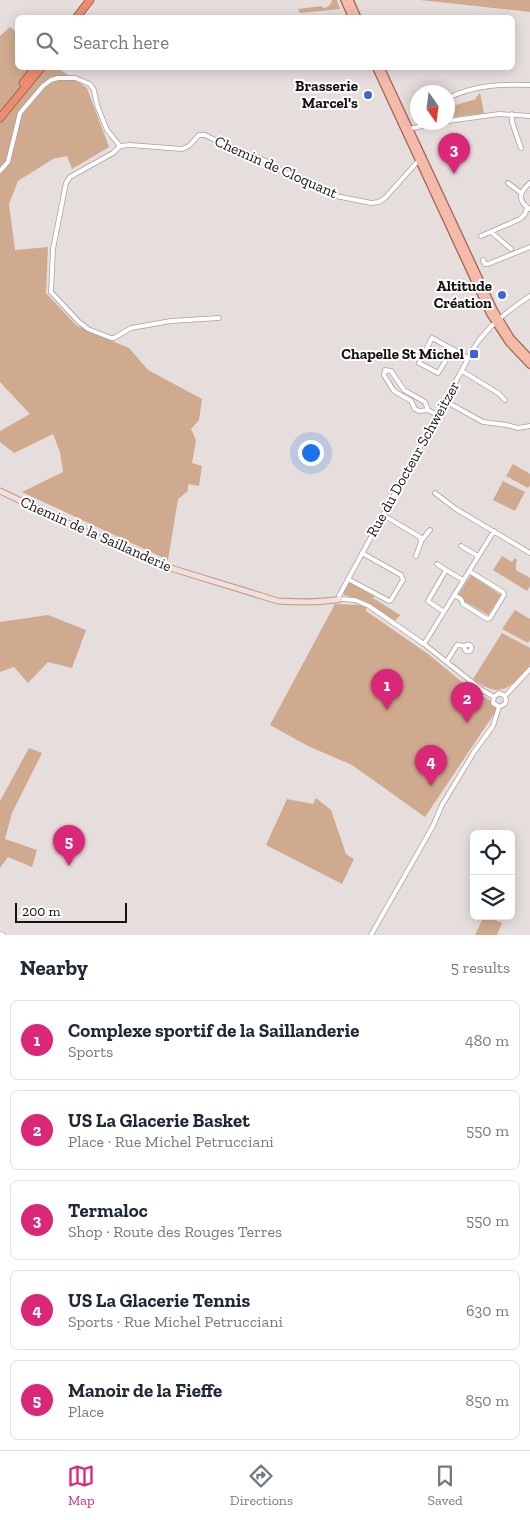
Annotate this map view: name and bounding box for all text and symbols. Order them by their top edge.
search box [15,15,515,70]
icon: search [33,29,61,57]
text: Search here [73,31,169,54]
place label: Brasserie Marcel's [295,77,358,112]
north arrow [410,85,455,130]
marker: Brasserie Marcel's [362,89,374,101]
street label: Chemin de Cloquant [212,132,340,202]
pin: 3 [438,133,470,174]
place label: Altitude Création [434,277,492,312]
marker: Altitude Création [496,289,508,301]
place label: Chapelle St Michel [341,345,464,363]
marker: Chapelle St Michel [468,348,480,360]
street label: Rue du Docteur Schweitzer [363,378,463,540]
your location [298,440,324,466]
street label: Chemin de la Saillanderie [18,492,174,576]
pin: 1 [371,669,403,710]
pin: 2 [451,682,483,723]
pin: 4 [415,745,447,786]
pin: 5 [53,825,85,866]
map controls [470,830,515,920]
button: locate [470,830,515,875]
button: layers [470,875,515,920]
scale bar [15,900,128,923]
text: 200 m [22,903,61,920]
text: Nearby [20,955,88,980]
text: 5 results [451,958,510,977]
text: Complexe sportif de la Saillanderie [68,1019,359,1042]
text: 1 [34,1031,40,1050]
text: 480 m [465,1031,509,1050]
text: Sports [68,1042,113,1061]
text: US La Glacerie Basket [68,1109,250,1132]
text: 2 [33,1121,41,1140]
text: 550 m [466,1121,509,1140]
text: Place · Rue Michel Petrucciani [68,1132,274,1151]
text: Termaloc [68,1199,148,1222]
text: 3 [33,1211,41,1230]
text: 550 m [466,1211,509,1230]
text: Shop · Route des Rouges Terres [68,1222,282,1241]
text: US La Glacerie Tennis [68,1289,250,1312]
text: 4 [32,1301,42,1320]
text: 630 m [466,1301,509,1320]
text: Sports · Rue Michel Petrucciani [68,1312,283,1331]
text: Manoir de la Fieffe [68,1379,222,1402]
text: 5 [33,1391,41,1410]
text: 850 m [466,1391,509,1410]
text: Place [68,1402,104,1421]
tab: Map [67,1462,95,1509]
tab: Directions [230,1462,293,1509]
tab: Saved [428,1462,463,1509]

